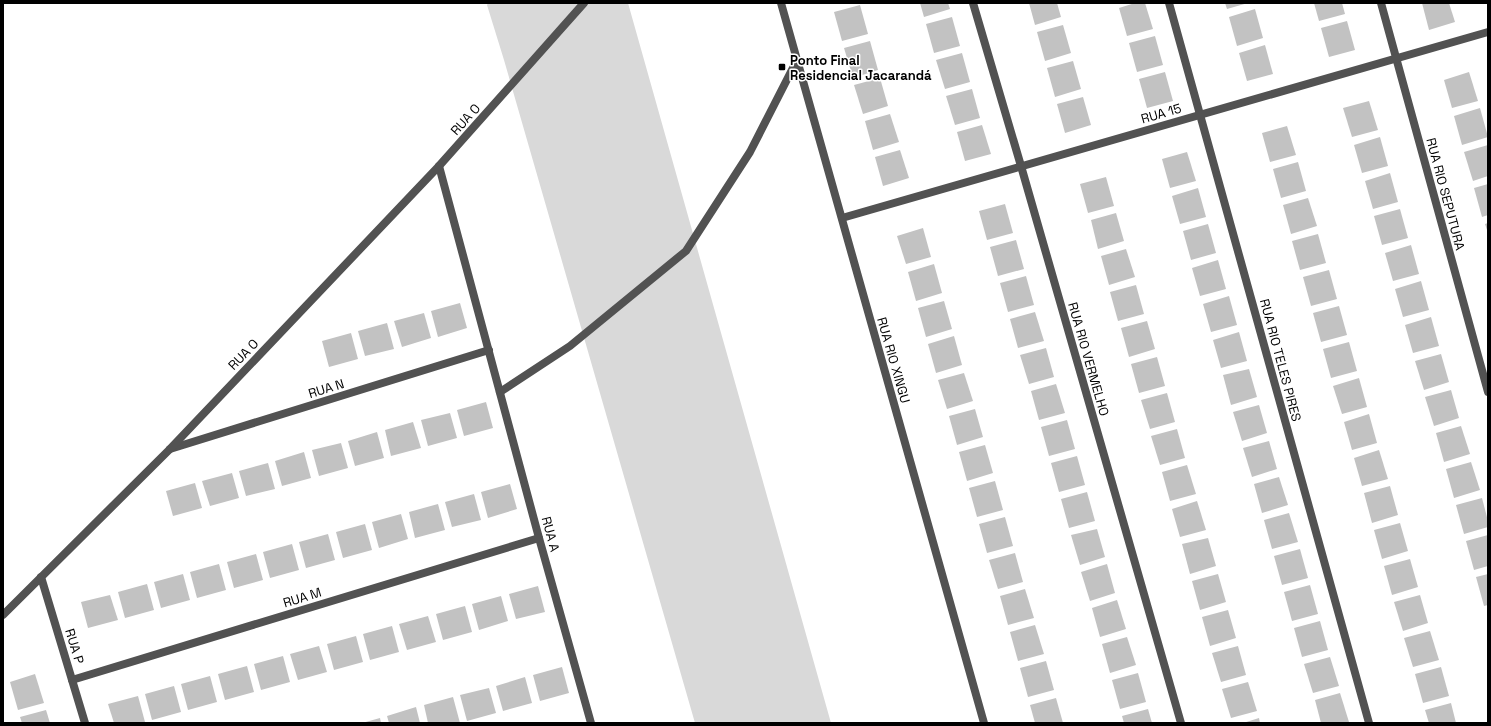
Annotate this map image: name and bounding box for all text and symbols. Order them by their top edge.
place label: Ponto Final Residencial Jacarandá [790,52,932,84]
marker: Ponto Final Residencial Jacarandá [777,62,787,72]
street label: RUA O [447,100,484,139]
street label: RUA 15 [1139,100,1184,127]
street label: RUA RIO SEPUTURA [1422,136,1469,252]
street label: RUA RIO TELES PIRES [1256,297,1305,423]
street label: RUA RIO VERMELHO [1064,300,1113,418]
street label: RUA RIO XINGU [873,315,914,405]
street label: RUA O [224,335,262,373]
street label: RUA N [306,375,346,402]
street label: RUA A [538,515,563,554]
street label: RUA M [281,584,323,611]
street label: RUA P [61,627,88,666]

